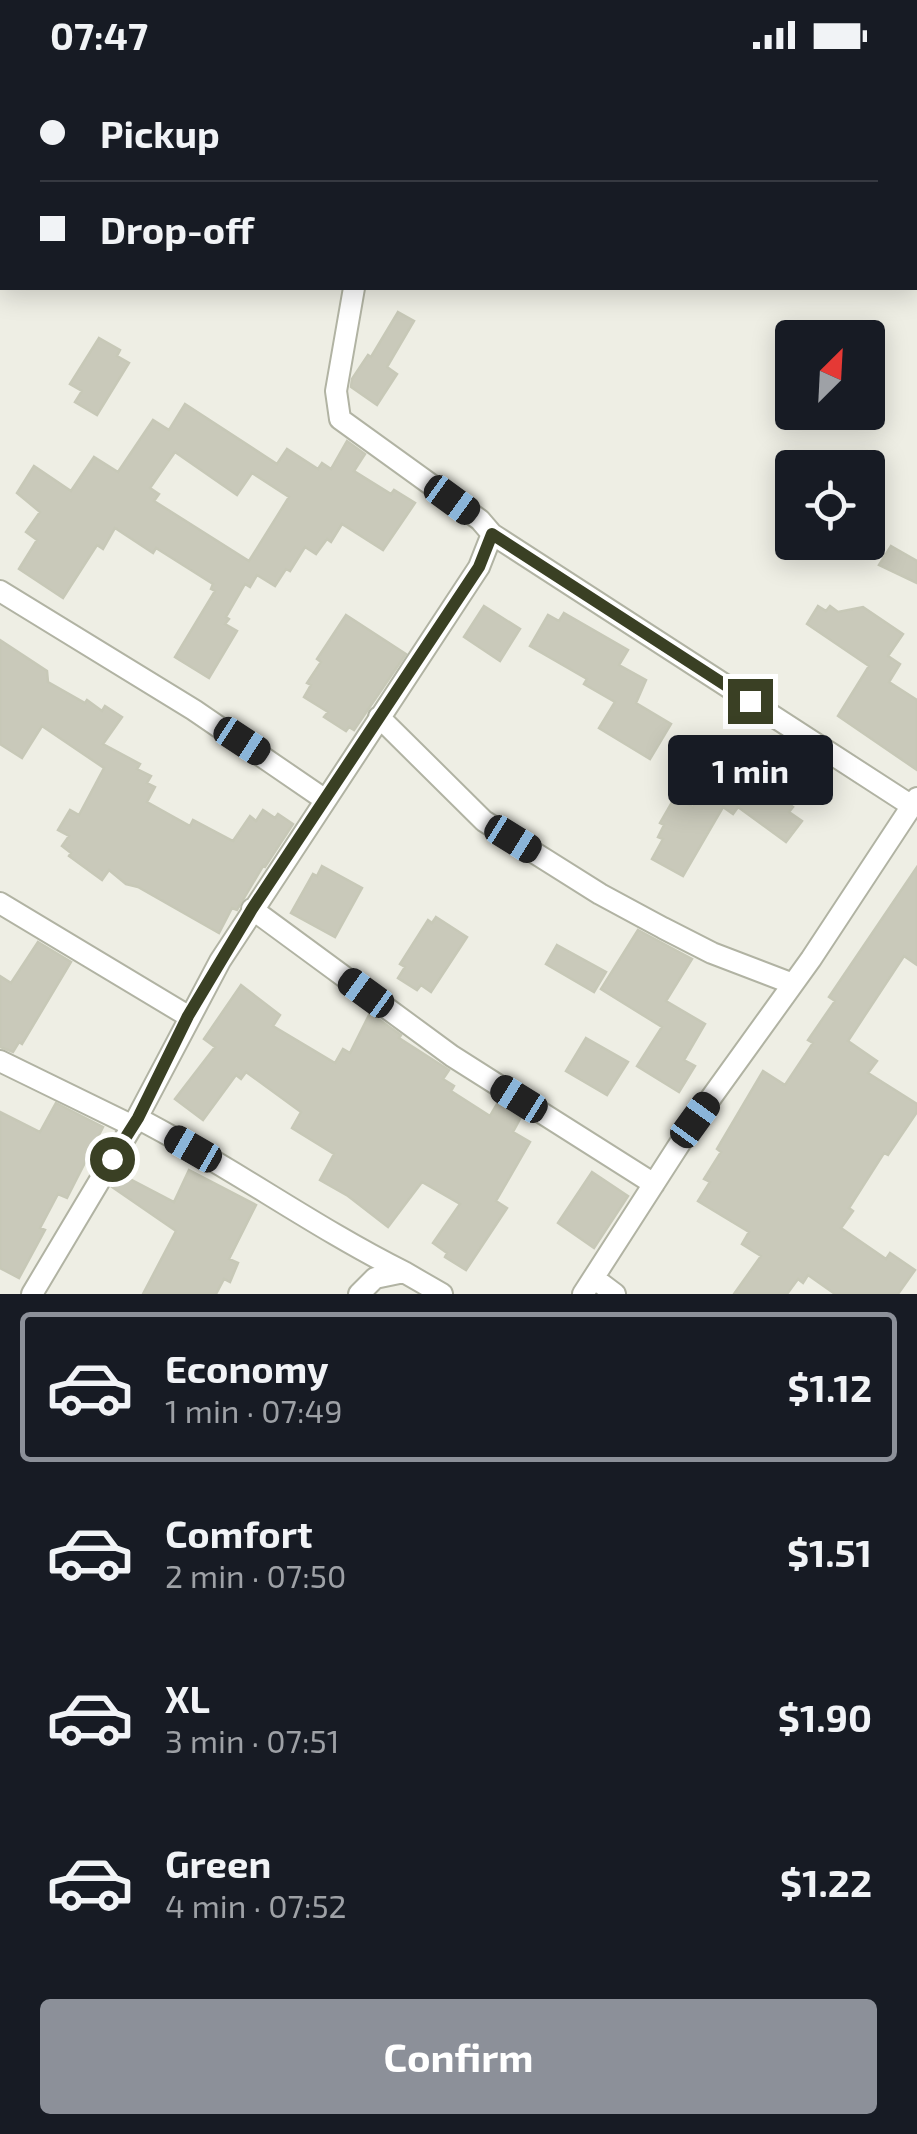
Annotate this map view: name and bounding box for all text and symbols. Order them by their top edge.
text: 07:47 [50,12,148,58]
text: Pickup [100,110,220,156]
text: Drop-off [100,206,254,252]
north arrow [775,320,885,430]
map controls [775,320,885,560]
button: locate [775,450,885,560]
car [419,470,485,530]
route end [728,679,773,724]
car [209,712,275,770]
callout: 1 min [668,736,832,806]
text: 1 min [712,751,789,789]
car [480,810,546,868]
car [333,963,399,1023]
car [486,1070,552,1128]
car [665,1087,725,1153]
car [160,1121,226,1177]
route start [90,1137,135,1182]
icon: car [45,1342,135,1432]
text: Economy [165,1345,329,1391]
text: $1.12 [787,1364,872,1410]
text: 1 min · 07:49 [165,1391,342,1429]
icon: car [45,1507,135,1597]
text: Comfort [165,1510,313,1556]
text: $1.51 [787,1529,872,1575]
text: 2 min · 07:50 [165,1556,346,1594]
icon: car [45,1672,135,1762]
text: XL [165,1675,210,1721]
text: $1.90 [778,1694,872,1740]
text: 3 min · 07:51 [165,1721,339,1759]
icon: car [45,1837,135,1927]
text: Green [165,1840,271,1886]
text: $1.22 [780,1859,872,1905]
text: 4 min · 07:52 [165,1886,347,1924]
button: Confirm [40,1999,877,2114]

